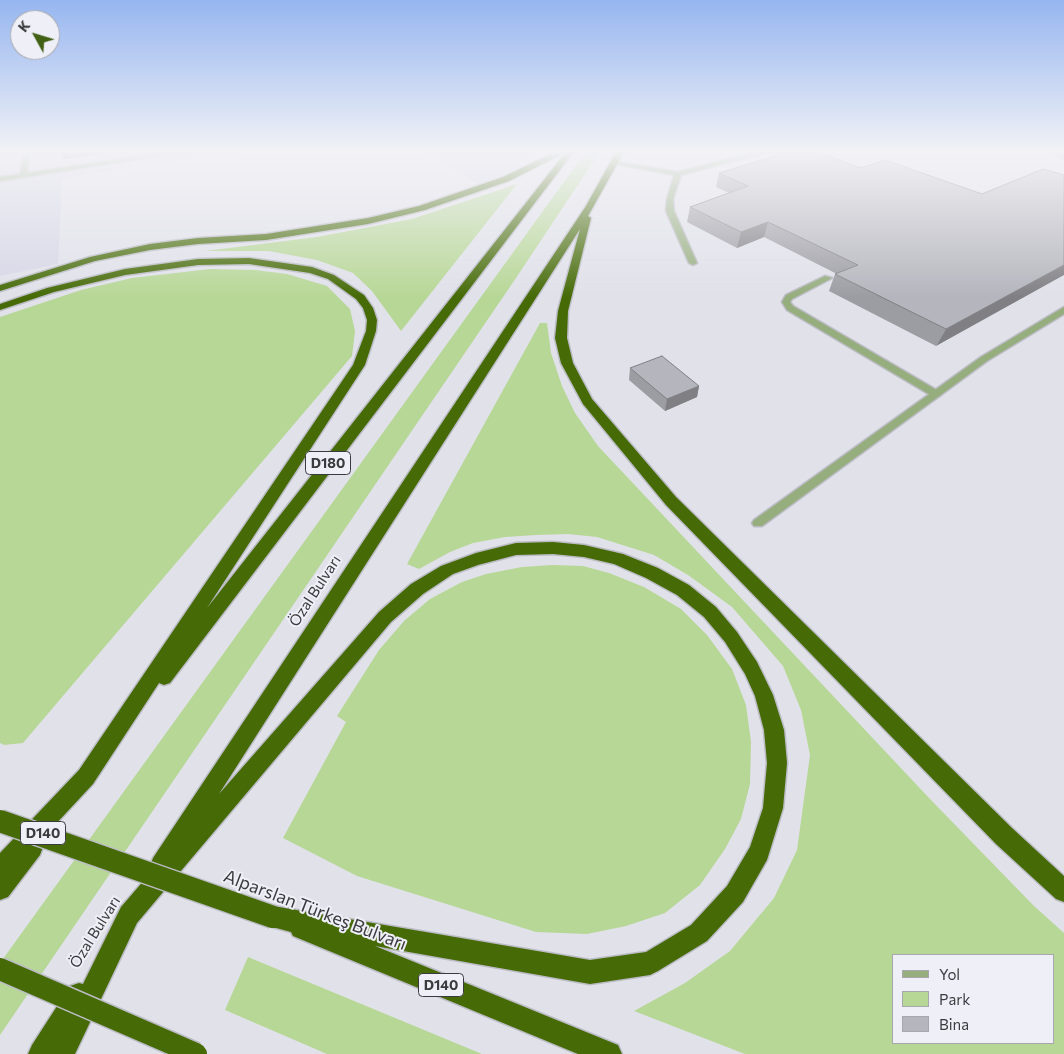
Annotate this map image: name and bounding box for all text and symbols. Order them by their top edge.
north arrow [10,10,60,60]
text: K [14,17,33,35]
road number: D180 [306,452,350,474]
street label: Özal Bulvarı [285,552,345,630]
road number: D140 [20,821,66,844]
street label: Alparslan Türkeş Bulvarı [220,865,410,955]
street label: Özal Bulvarı [66,893,124,971]
legend [892,954,1054,1044]
text: Yol [939,965,960,983]
road number: D140 [418,974,464,996]
text: Park [939,990,970,1008]
text: Bina [939,1015,969,1033]

